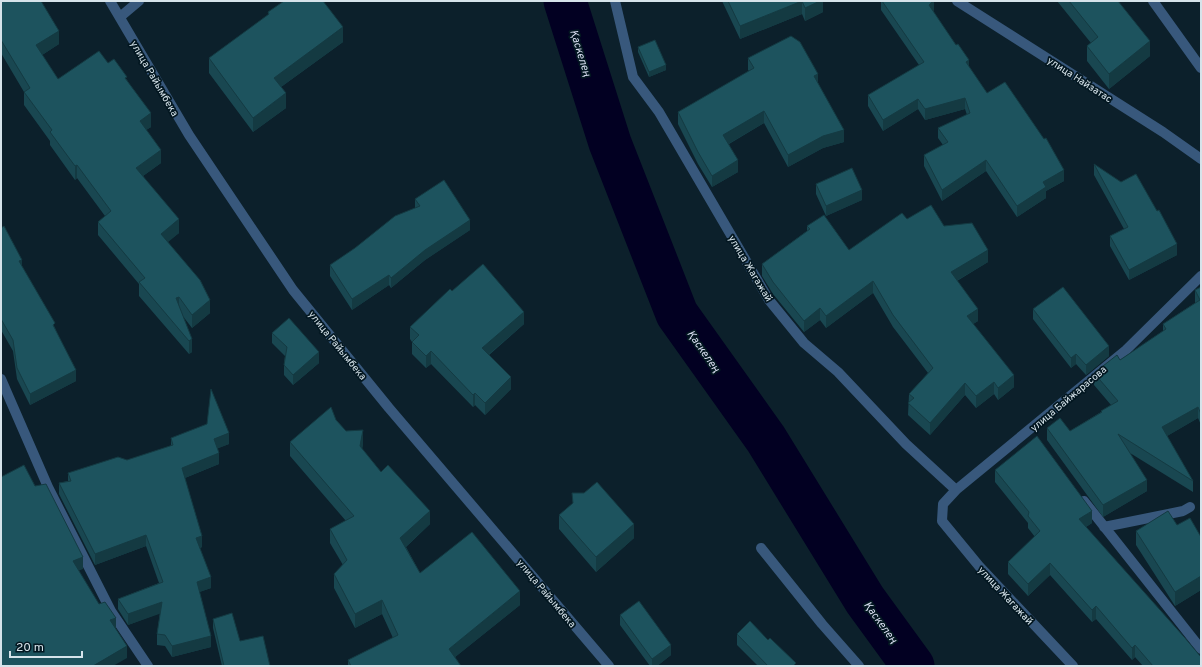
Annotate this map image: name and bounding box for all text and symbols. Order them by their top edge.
water label: Қаскелең [566,28,594,79]
street label: улица Райымбека [127,39,181,119]
street label: улица Найзатас [1044,54,1114,106]
street label: улица Жагажай [725,233,775,304]
street label: улица Райымбека [305,309,369,383]
water label: Қаскелең [683,328,723,376]
street label: улица Байжарасова [1028,363,1110,435]
street label: улица Райымбека [513,557,578,631]
street label: улица Жагажай [974,564,1035,628]
water label: Қаскелең [860,599,900,647]
scale bar [10,633,82,659]
text: 20 m [16,640,44,656]

